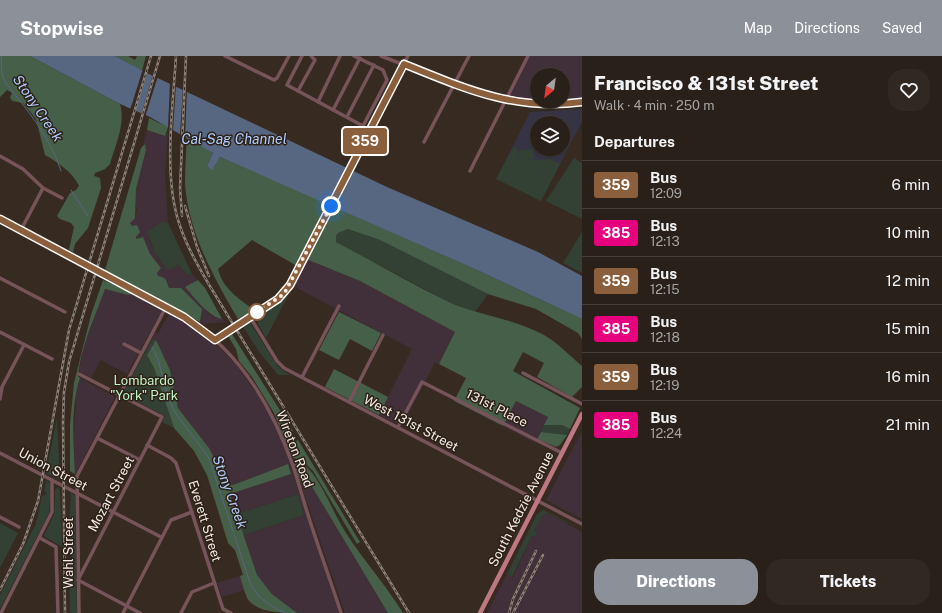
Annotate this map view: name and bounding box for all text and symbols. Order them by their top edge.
text: Stopwise [20,17,104,39]
text: Map [744,20,772,36]
text: Directions [794,20,860,36]
text: Saved [882,20,922,36]
north arrow [530,68,570,108]
map controls [530,68,570,156]
button: heart [888,69,930,111]
water label: Stony Creek [10,72,66,145]
text: Francisco & 131st Street [594,72,818,94]
text: Walk · 4 min · 250 m [594,98,714,113]
button: layers [530,116,570,156]
line badge: 359 [342,128,388,154]
water label: Cal-Sag Channel [181,131,287,147]
text: 359 [351,133,379,149]
text: Departures [594,133,675,150]
text: Bus [650,169,677,186]
text: 6 min [892,176,930,193]
text: 359 [602,177,630,193]
text: 12:09 [650,186,682,201]
your location [321,196,341,216]
text: Bus [650,217,677,234]
text: 10 min [886,224,930,241]
text: 385 [602,225,630,241]
text: 12:13 [650,234,680,249]
text: Bus [650,265,677,282]
text: 12 min [886,272,930,289]
text: 359 [602,273,630,289]
text: 12:15 [650,282,680,297]
unlabelled marker [248,303,266,321]
text: Bus [650,313,677,330]
text: 15 min [885,320,930,337]
text: 385 [602,321,630,337]
text: 12:18 [650,330,680,345]
text: Bus [650,361,677,378]
text: 16 min [885,368,930,385]
text: 359 [602,369,630,385]
park label: Lombardo "York" Park [110,373,178,403]
text: 12:19 [650,378,679,393]
street label: 131st Place [464,386,530,430]
street label: West 131st Street [361,392,461,454]
street label: Wireton Road [273,408,317,490]
text: Bus [650,409,677,426]
text: 21 min [886,416,930,433]
text: 385 [602,417,630,433]
text: 12:24 [650,426,682,441]
street label: Union Street [16,445,90,493]
street label: South Kedzie Avenue [485,449,557,569]
water label: Stony Creek [209,453,251,531]
street label: Mozart Street [85,454,137,534]
street label: Everett Street [186,478,224,564]
street label: Wahl Street [61,517,76,589]
button: Directions [594,559,758,605]
button: Tickets [766,559,930,605]

